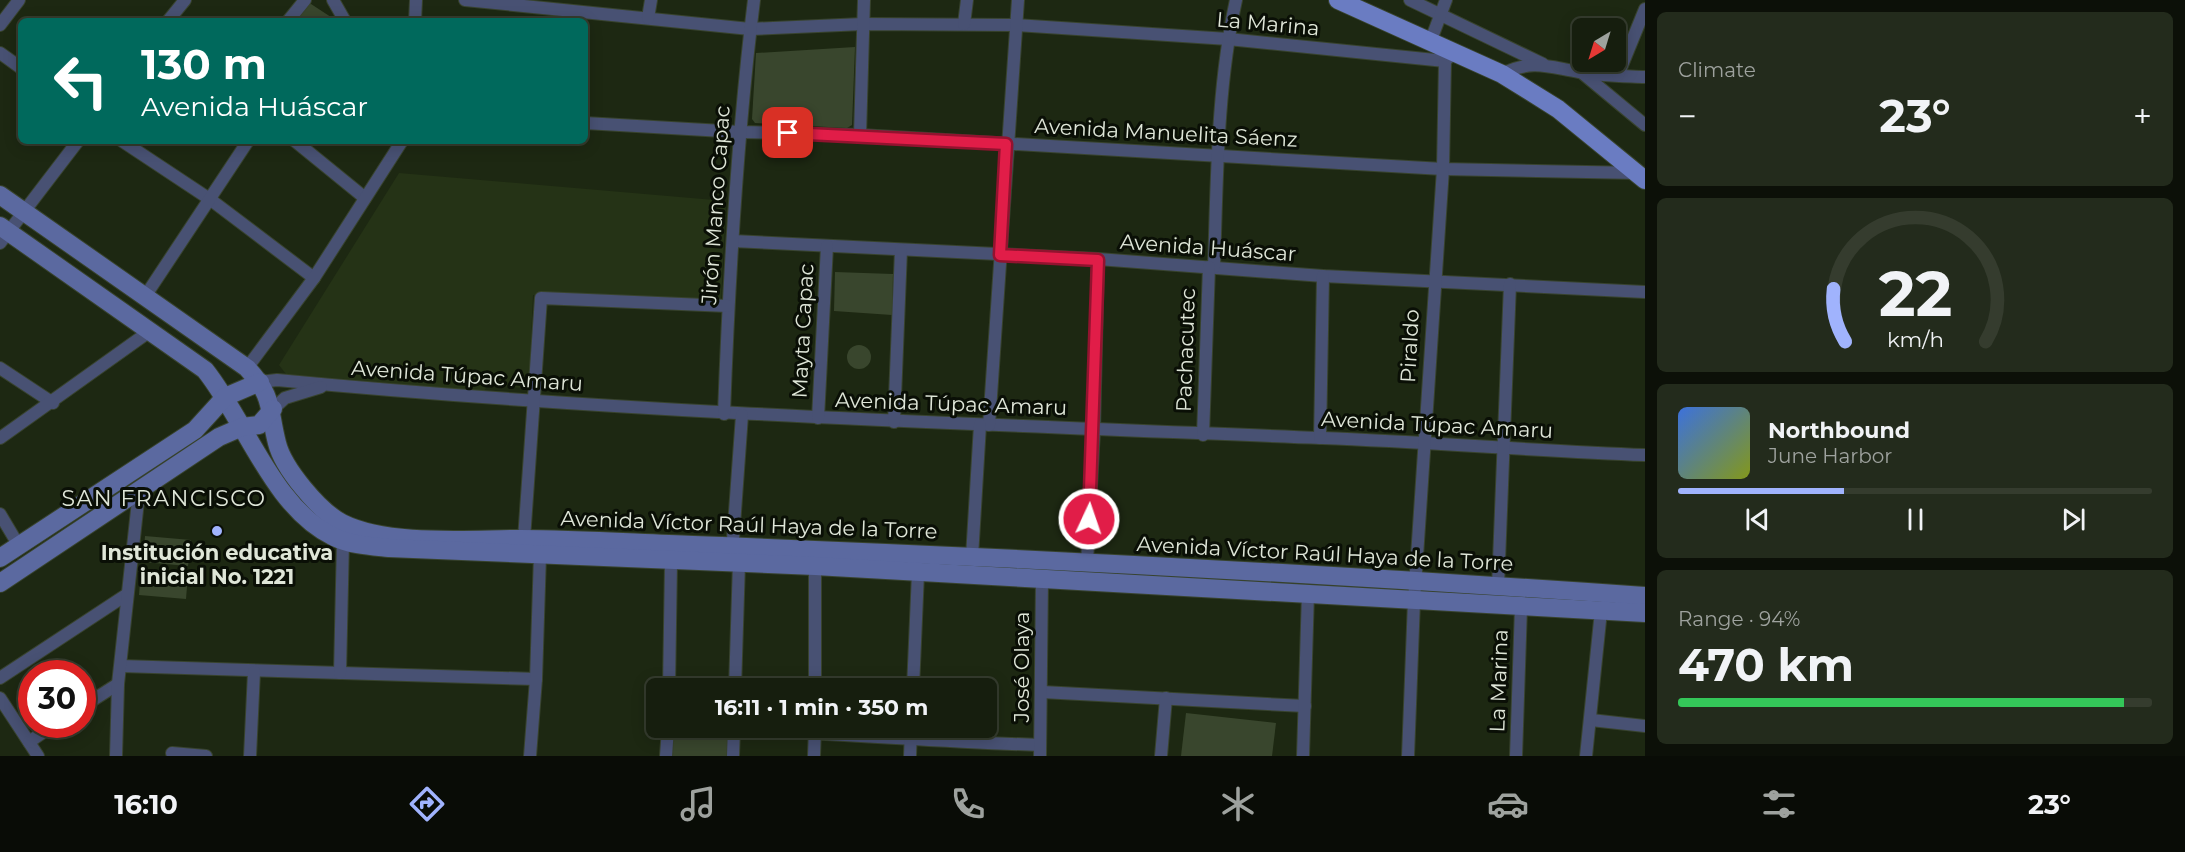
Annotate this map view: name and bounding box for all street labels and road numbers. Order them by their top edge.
street label: La Marina [1216,7,1321,40]
street label: Jirón Manco Capac [696,105,735,306]
street label: Avenida Manuelita Sáenz [1034,113,1298,152]
street label: Avenida Huáscar [1119,229,1297,266]
street label: Mayta Capac [786,263,819,399]
street label: Pachacutec [1171,288,1200,412]
street label: Piraldo [1395,308,1424,383]
street label: Avenida Túpac Amaru [350,355,584,396]
street label: Avenida Túpac Amaru [835,387,1068,420]
street label: Avenida Túpac Amaru [1320,406,1554,443]
street label: Avenida Víctor Raúl Haya de la Torre [560,505,938,544]
street label: Avenida Víctor Raúl Haya de la Torre [1136,531,1514,576]
street label: José Olaya [1009,612,1034,723]
street label: La Marina [1484,629,1513,733]

